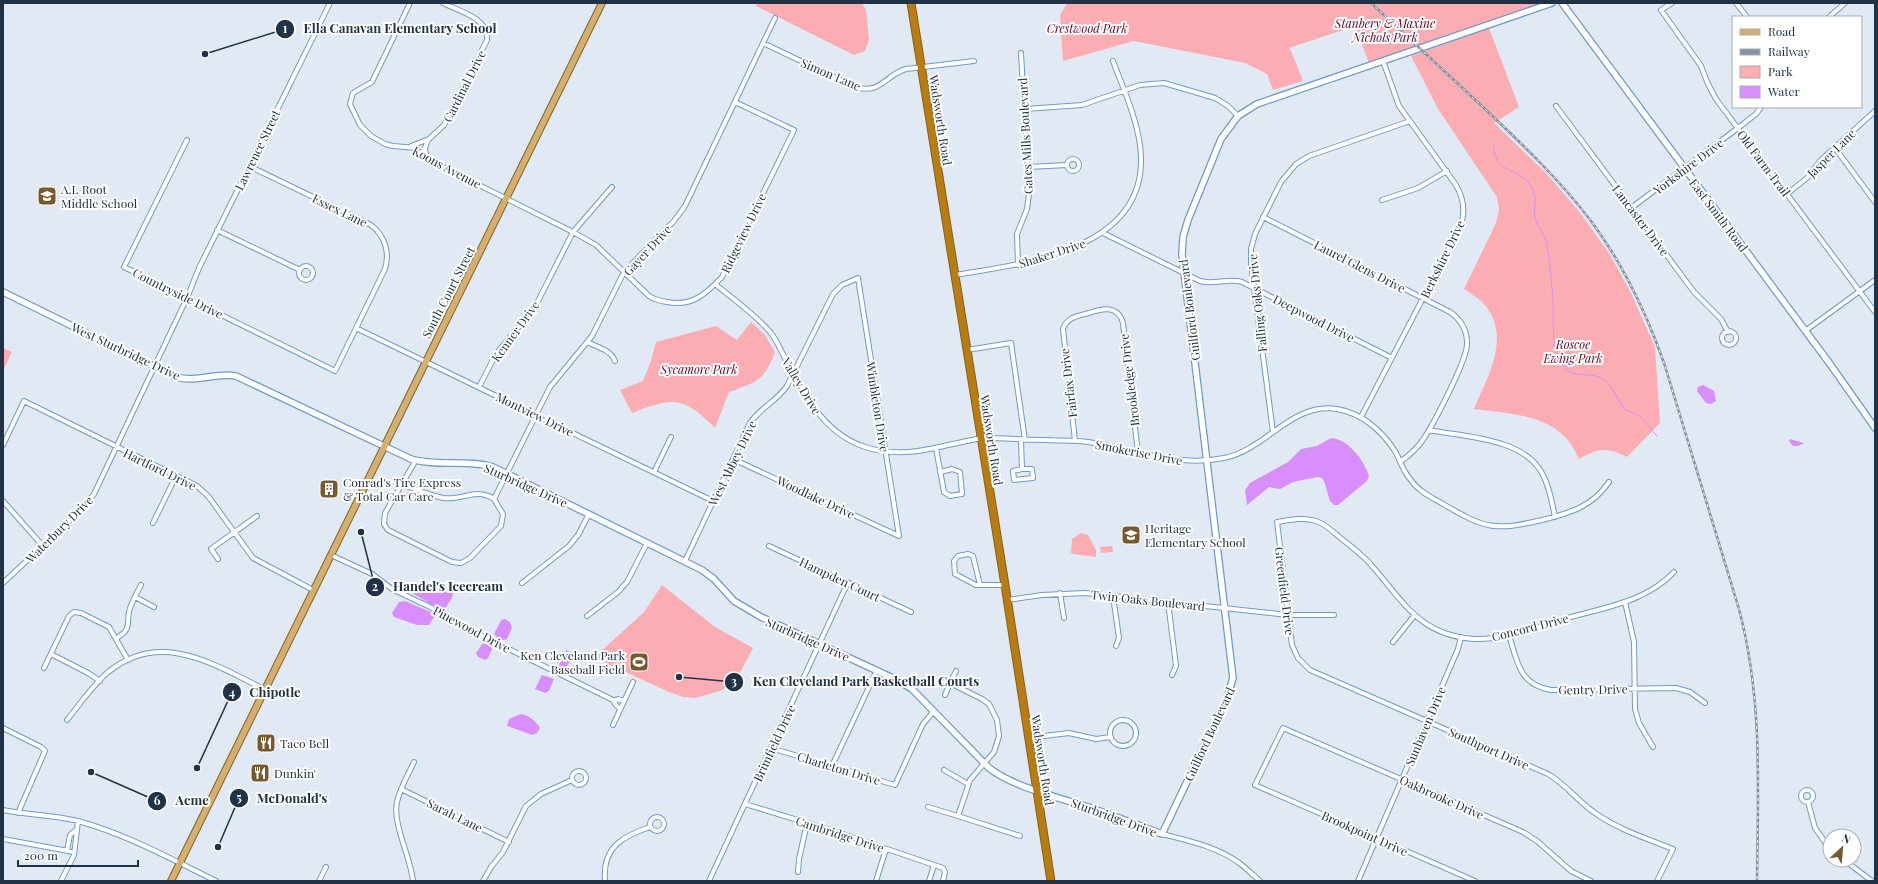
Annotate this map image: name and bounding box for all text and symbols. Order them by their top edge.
park label: Stanbery & Maxine Nichols Park [1334,15,1435,45]
callout: Ella Canavan Elementary School [275,16,504,41]
legend [1732,16,1862,108]
text: Ella Canavan Elementary School [304,19,496,36]
text: 1 [283,20,288,36]
park label: Crestwood Park [1047,20,1127,36]
text: Road [1768,23,1795,39]
text: Railway [1768,43,1810,59]
street label: Cardinal Drive [439,47,489,125]
street label: Simon Lane [799,54,863,94]
text: Park [1768,63,1793,79]
street label: Wadsworth Road [926,73,956,166]
street label: Gates Mills Boulevard [1014,77,1036,195]
text: Water [1767,83,1801,99]
street label: Lawrence Street [231,106,284,193]
street label: Jasper Lane [1803,125,1859,181]
street label: Old Farm Trail [1734,127,1795,200]
street label: Yorkshire Drive [1649,134,1726,198]
street label: Koons Avenue [410,142,484,192]
street label: East Smith Road [1686,175,1752,255]
place label: A.I. Root Middle School [60,181,138,211]
street label: Lancaster Drive [1609,181,1673,259]
school or university icon: A.I. Root Middle School [36,185,58,207]
street label: Essex Lane [310,190,370,230]
street label: Ridgeview Drive [717,190,769,276]
street label: Berkshire Drive [1416,217,1468,301]
street label: Gayer Drive [619,221,675,279]
street label: Shaker Drive [1017,235,1087,271]
street label: Laurel Glens Drive [1312,236,1408,296]
street label: South Court Street [418,243,478,341]
street label: Falling Oaks Drive [1244,253,1270,353]
street label: Guilford Boulevard [1175,258,1203,362]
street label: Countryside Drive [130,264,226,322]
street label: Deepwood Drive [1271,291,1357,345]
street label: Kenner Drive [487,297,543,365]
street label: West Sturbridge Drive [68,318,183,383]
street label: Brookledge Drive [1115,333,1143,427]
park label: Roscoe Ewing Park [1542,336,1603,366]
street label: Fairfax Drive [1056,347,1080,419]
street label: Valley Drive [778,354,825,417]
street label: Wimbleton Drive [863,360,893,453]
park label: Sycamore Park [660,361,737,377]
street label: Montview Drive [493,388,577,440]
street label: Wadsworth Road [977,393,1007,486]
street label: West Abbey Drive [704,418,760,509]
street label: Smokerise Drive [1094,436,1184,468]
street label: Hartford Drive [121,444,199,494]
street label: Sturbridge Drive [482,459,570,511]
street label: Woodlake Drive [774,472,858,522]
place label: Conrad's Tire Express & Total Car Care [343,474,461,504]
building icon: Conrad's Tire Express & Total Car Care [318,478,340,500]
street label: Waterbury Drive [21,492,96,567]
place label: Heritage Elementary School [1145,520,1246,550]
school or university icon: Heritage Elementary School [1120,524,1142,546]
street label: Greenfield Drive [1272,546,1298,636]
street label: Hampden Court [797,553,884,605]
callout: Handel's Icecream [365,574,511,599]
text: Handel's Icecream [393,577,503,594]
text: 2 [372,578,378,594]
street label: Twin Oaks Boulevard [1090,586,1206,614]
street label: Pinewood Drive [431,602,513,656]
street label: Concord Drive [1490,610,1570,644]
street label: Sturbridge Drive [764,613,852,665]
place label: Ken Cleveland Park Baseball Field [520,647,625,677]
sports icon: Ken Cleveland Park Baseball Field [628,651,650,673]
callout: Ken Cleveland Park Basketball Courts [724,669,987,694]
text: Ken Cleveland Park Basketball Courts [753,672,979,689]
text: 3 [731,673,737,689]
callout: Chipotle [222,680,309,705]
street label: Gentry Drive [1558,680,1628,698]
text: Chipotle [249,683,301,700]
text: 4 [229,684,235,700]
street label: Guilford Boulevard [1180,684,1238,784]
street label: Sunhaven Drive [1401,684,1449,768]
street label: Brimfield Drive [749,702,799,784]
street label: Wadsworth Road [1028,713,1058,806]
street label: Southport Drive [1446,723,1532,773]
restaurant icon: Taco Bell [255,732,277,754]
place label: Taco Bell [280,735,330,751]
street label: Charleton Drive [795,748,883,788]
restaurant icon: Dunkin' [249,762,271,784]
place label: Dunkin' [274,765,316,781]
street label: Oakbrooke Drive [1397,771,1487,823]
callout: McDonald's [229,786,335,811]
callout: Acme [147,788,217,813]
text: 5 [236,789,242,805]
text: McDonald's [257,789,327,806]
text: Acme [174,791,209,808]
text: 6 [154,792,161,808]
street label: Sturbridge Drive [1069,794,1159,840]
street label: Sarah Lane [424,795,486,835]
street label: Brookpoint Drive [1319,807,1411,859]
street label: Cambridge Drive [794,812,886,856]
north arrow [1822,828,1862,868]
text: N [1840,830,1854,847]
scale bar [18,842,138,868]
text: 200 m [24,847,58,863]

